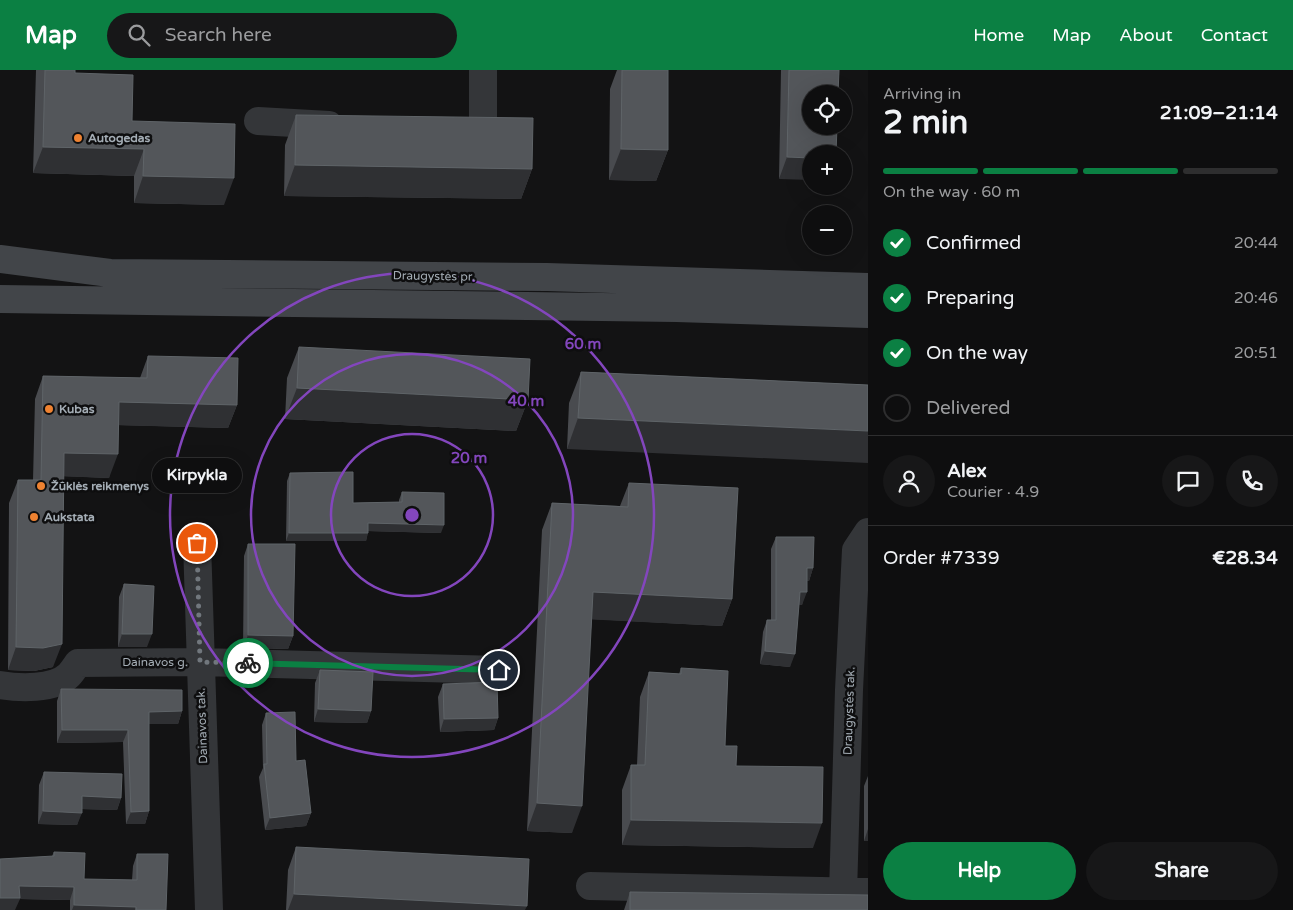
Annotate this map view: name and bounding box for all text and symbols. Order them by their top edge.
search box [107,13,457,58]
text: Map [25,21,77,50]
icon: search [125,21,153,49]
text: Search here [165,24,272,46]
text: Home [973,24,1024,46]
text: Map [1052,24,1091,46]
text: About [1119,24,1173,46]
text: Contact [1201,24,1268,46]
text: Arriving in [883,84,961,104]
map controls [802,85,852,255]
button: locate [802,85,852,135]
text: 21:09–21:14 [1160,102,1278,124]
text: 2 min [883,104,968,142]
place label: Autogedas [88,131,151,146]
marker: Autogedas [72,132,84,144]
button: + [802,145,852,195]
text: On the way · 60 m [883,182,1020,202]
button: − [802,205,852,255]
icon: check [883,229,911,257]
text: Confirmed [926,232,1021,254]
text: 20:44 [1234,233,1278,253]
street label: Draugystės pr. [393,268,475,284]
icon: check [883,284,911,312]
text: Preparing [926,287,1015,309]
text: 20:46 [1234,288,1278,308]
text: 60 m [565,335,601,353]
icon: check [883,339,911,367]
text: On the way [926,342,1028,364]
text: 20:51 [1234,343,1278,363]
text: 40 m [508,392,544,410]
text: Delivered [926,397,1011,419]
place label: Kubas [59,402,95,416]
marker: Kubas [43,403,55,415]
text: 20 m [451,449,487,467]
button: person [883,455,935,507]
button: chat [1162,455,1214,507]
button: phone [1226,455,1278,507]
callout: Kirpykla [152,458,242,493]
text: Alex [947,460,987,482]
text: Kirpykla [166,465,228,485]
place label: Žūklės reikmenys [51,479,149,494]
marker: Žūklės reikmenys [35,480,47,492]
text: Courier · 4.9 [947,482,1039,502]
centre of rings [403,506,421,524]
place label: Aukstata [44,510,95,524]
marker: Aukstata [28,511,40,523]
pin [176,522,218,564]
icon: bag [183,529,211,557]
text: Order #7339 [883,547,1000,569]
text: €28.34 [1212,547,1278,569]
courier [223,638,273,688]
icon: bike [234,649,262,677]
pin [478,649,520,691]
street label: Dainavos g. [122,655,188,669]
icon: home [485,656,513,684]
street label: Draugystės tak. [840,667,858,755]
street label: Dainavos tak. [194,688,210,764]
button: Help [883,842,1076,900]
button: Share [1086,842,1278,900]

